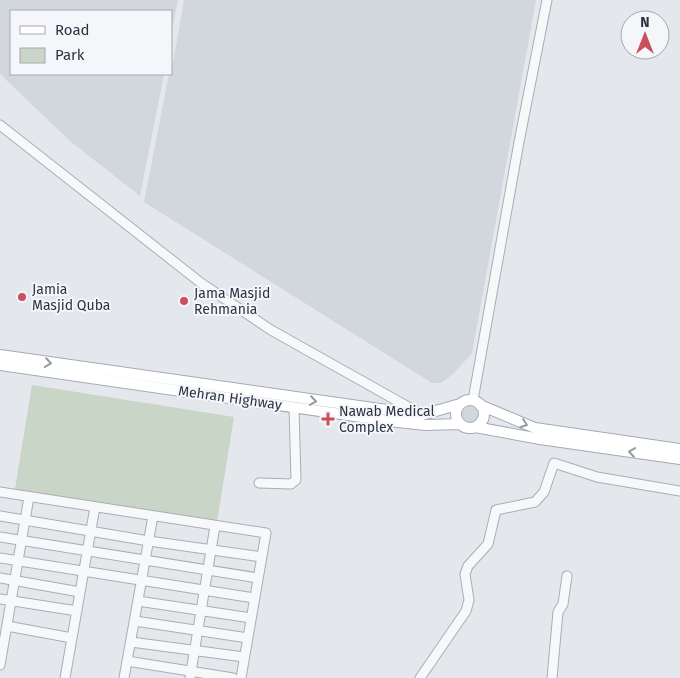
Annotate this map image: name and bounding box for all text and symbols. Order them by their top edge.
legend [10,10,172,75]
north arrow [620,10,670,60]
text: N [640,14,650,31]
text: Road [55,21,90,39]
text: Park [55,46,85,64]
place label: Jamia Masjid Quba [32,281,110,314]
place label: Jama Masjid Rehmania [194,285,270,318]
marker: Jamia Masjid Quba [16,291,28,303]
marker: Jama Masjid Rehmania [178,295,190,307]
one-way arrow [44,357,53,367]
street label: Mehran Highway [177,382,283,414]
one-way arrow [309,395,317,405]
place label: Nawab Medical Complex [339,403,435,436]
marker: Nawab Medical Complex [321,412,335,426]
one-way arrow [520,418,528,428]
one-way arrow [627,448,636,458]

